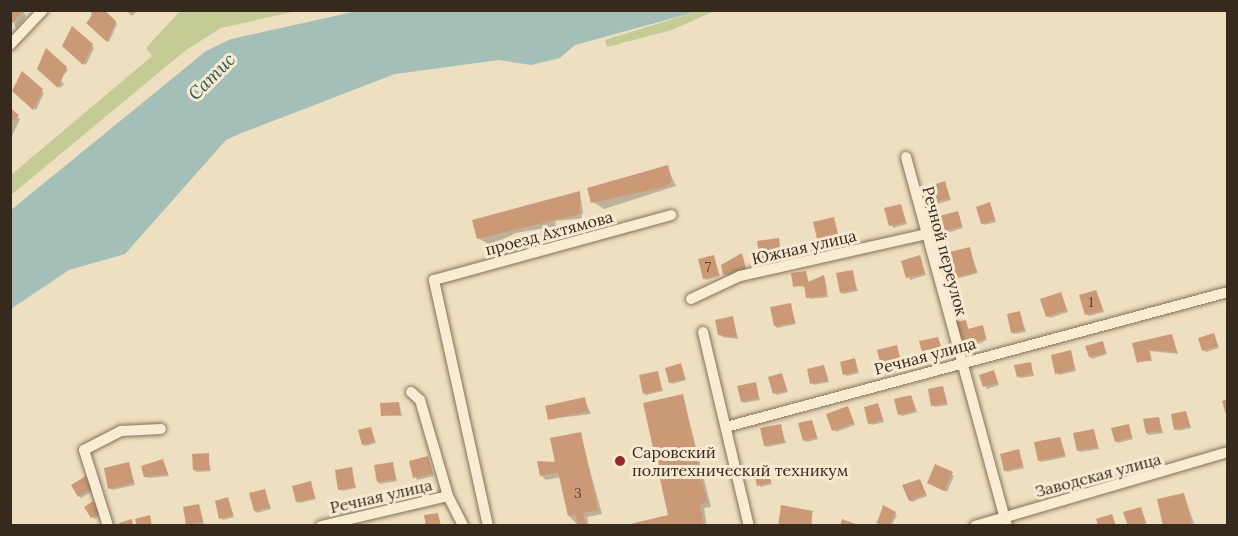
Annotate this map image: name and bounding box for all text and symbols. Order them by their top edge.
water label: Сатис [184,49,240,105]
street label: Речной переулок [918,184,972,318]
street label: проезд Ахтямова [483,207,615,259]
street label: Южная улица [750,226,858,268]
house number: 7 [705,259,711,275]
house number: 1 [1088,294,1094,310]
street label: Речная улица [872,333,978,379]
place label: Саровский политехнический техникум [632,442,849,480]
street label: Заводская улица [1033,449,1163,501]
marker: Саровский политехнический техникум [613,454,627,468]
street label: Речная улица [328,475,434,517]
house number: 3 [574,485,582,501]

